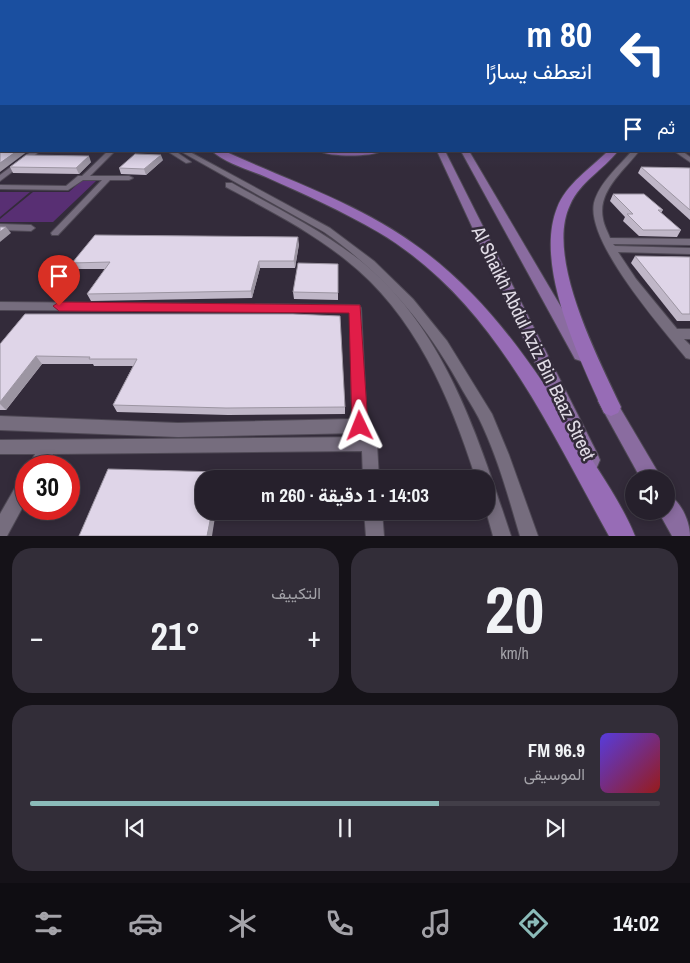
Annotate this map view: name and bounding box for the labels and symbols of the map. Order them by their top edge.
street label: Al Shaikh Abdul Aziz Bin Baaz Street [465,221,602,465]
pin [38,255,80,306]
position arrow [333,399,385,451]
speed limit sign: 30 [15,455,80,520]

